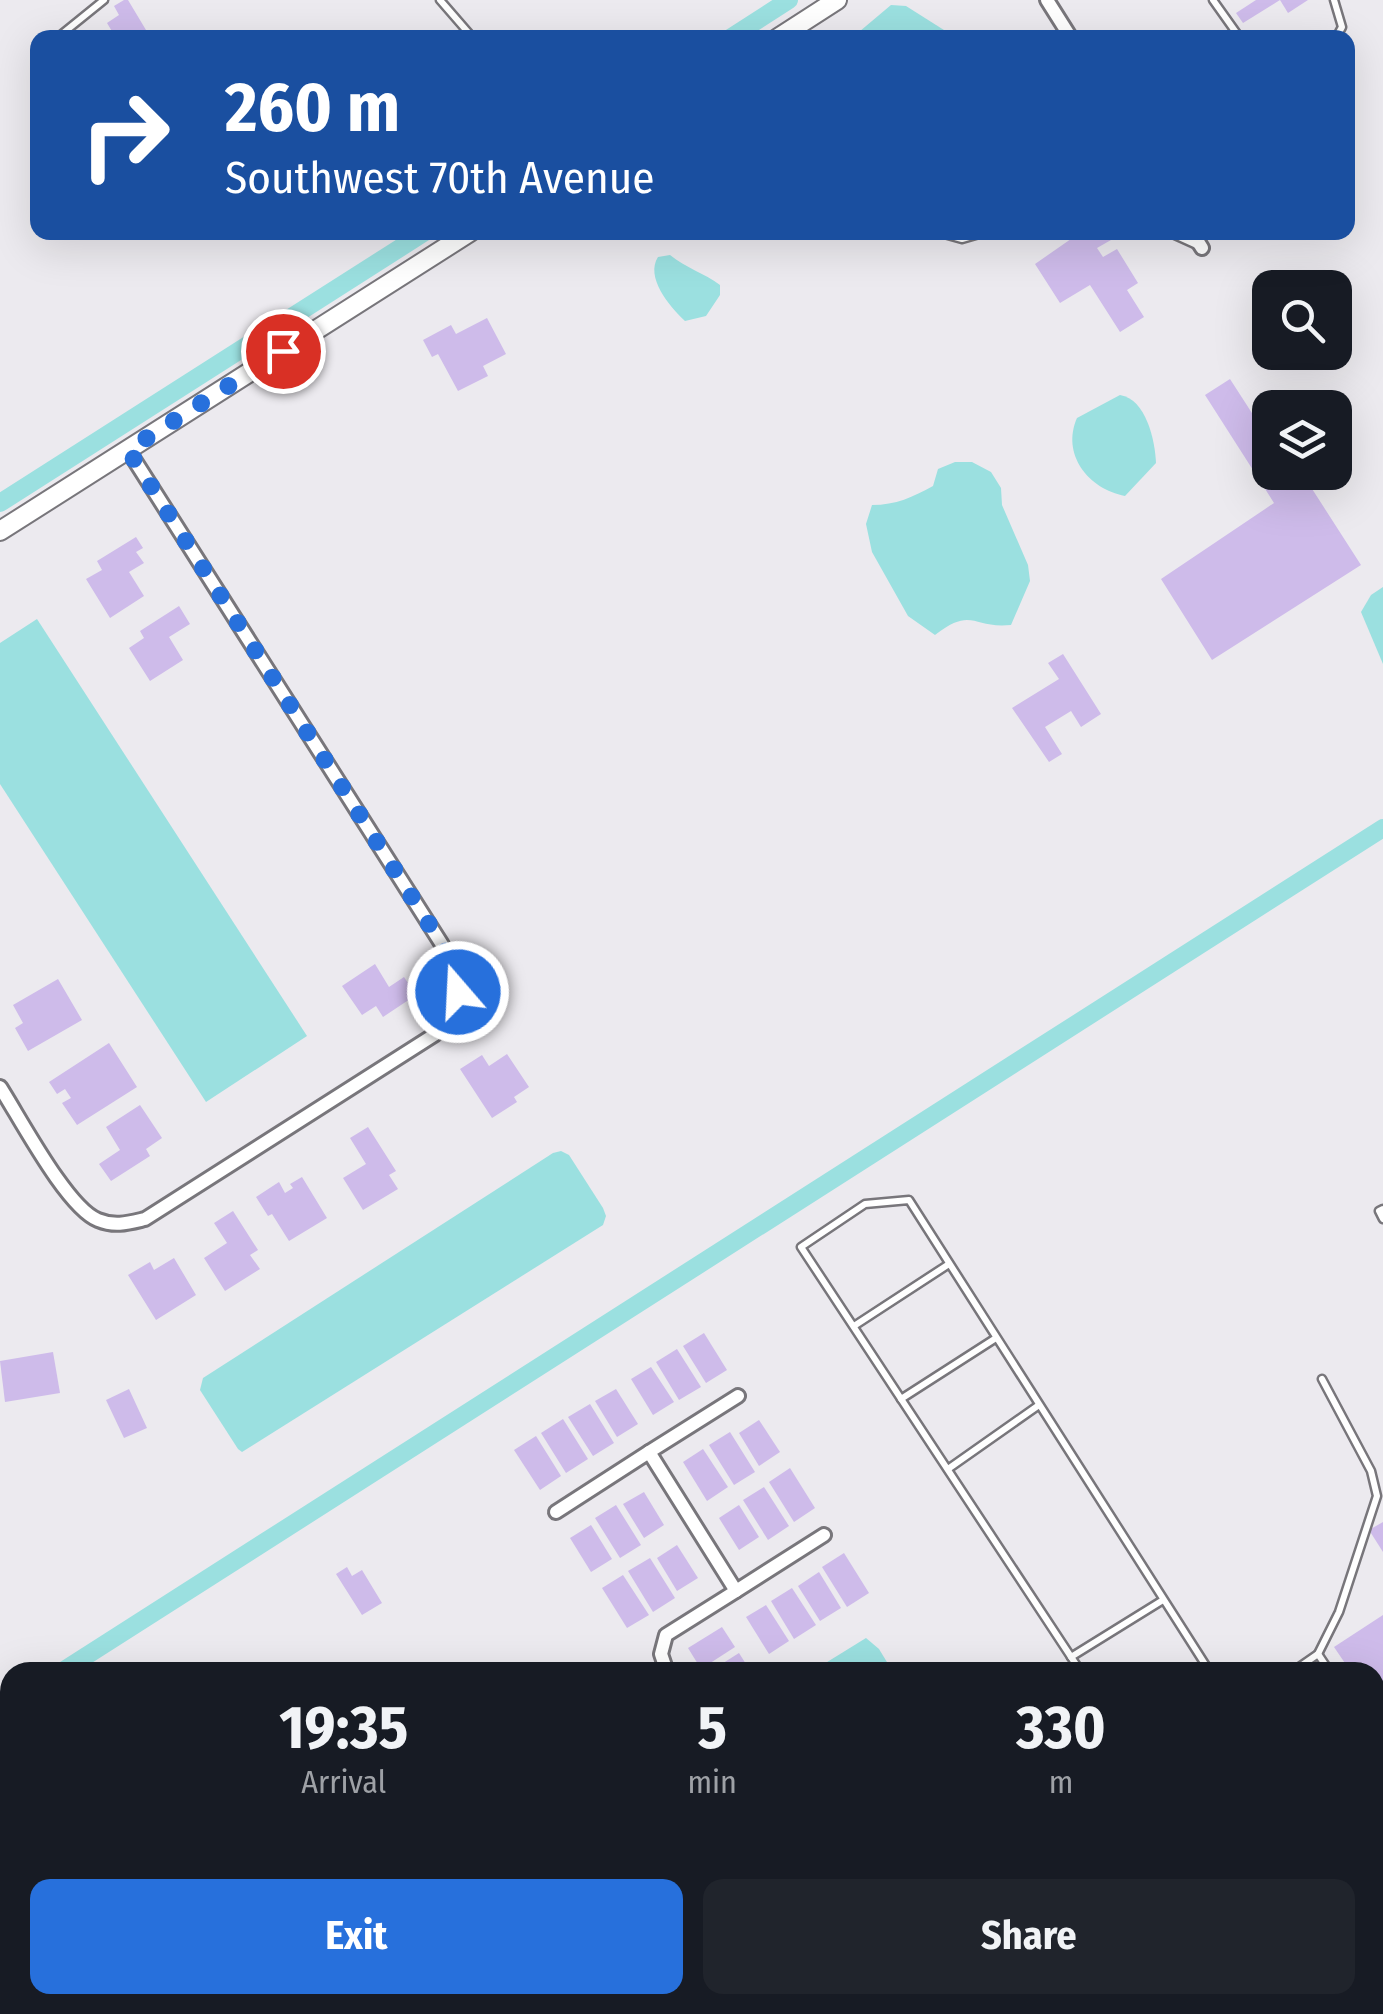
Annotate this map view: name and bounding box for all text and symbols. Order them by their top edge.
text: 260 m [225,66,400,150]
icon: right [60,70,190,200]
text: Southwest 70th Avenue [225,151,655,205]
map controls [1252,270,1352,490]
button: search [1252,270,1352,370]
pin [241,309,326,394]
icon: arrive [256,324,311,379]
button: layers [1252,390,1352,490]
position arrow [406,940,510,1044]
text: 19:35 [279,1692,408,1764]
text: 5 [697,1692,727,1764]
text: 330 [1016,1692,1106,1764]
text: Arrival [301,1763,386,1801]
text: min [687,1763,737,1801]
text: m [1049,1763,1073,1801]
button: Exit [30,1879,683,1994]
button: Share [703,1879,1355,1994]

